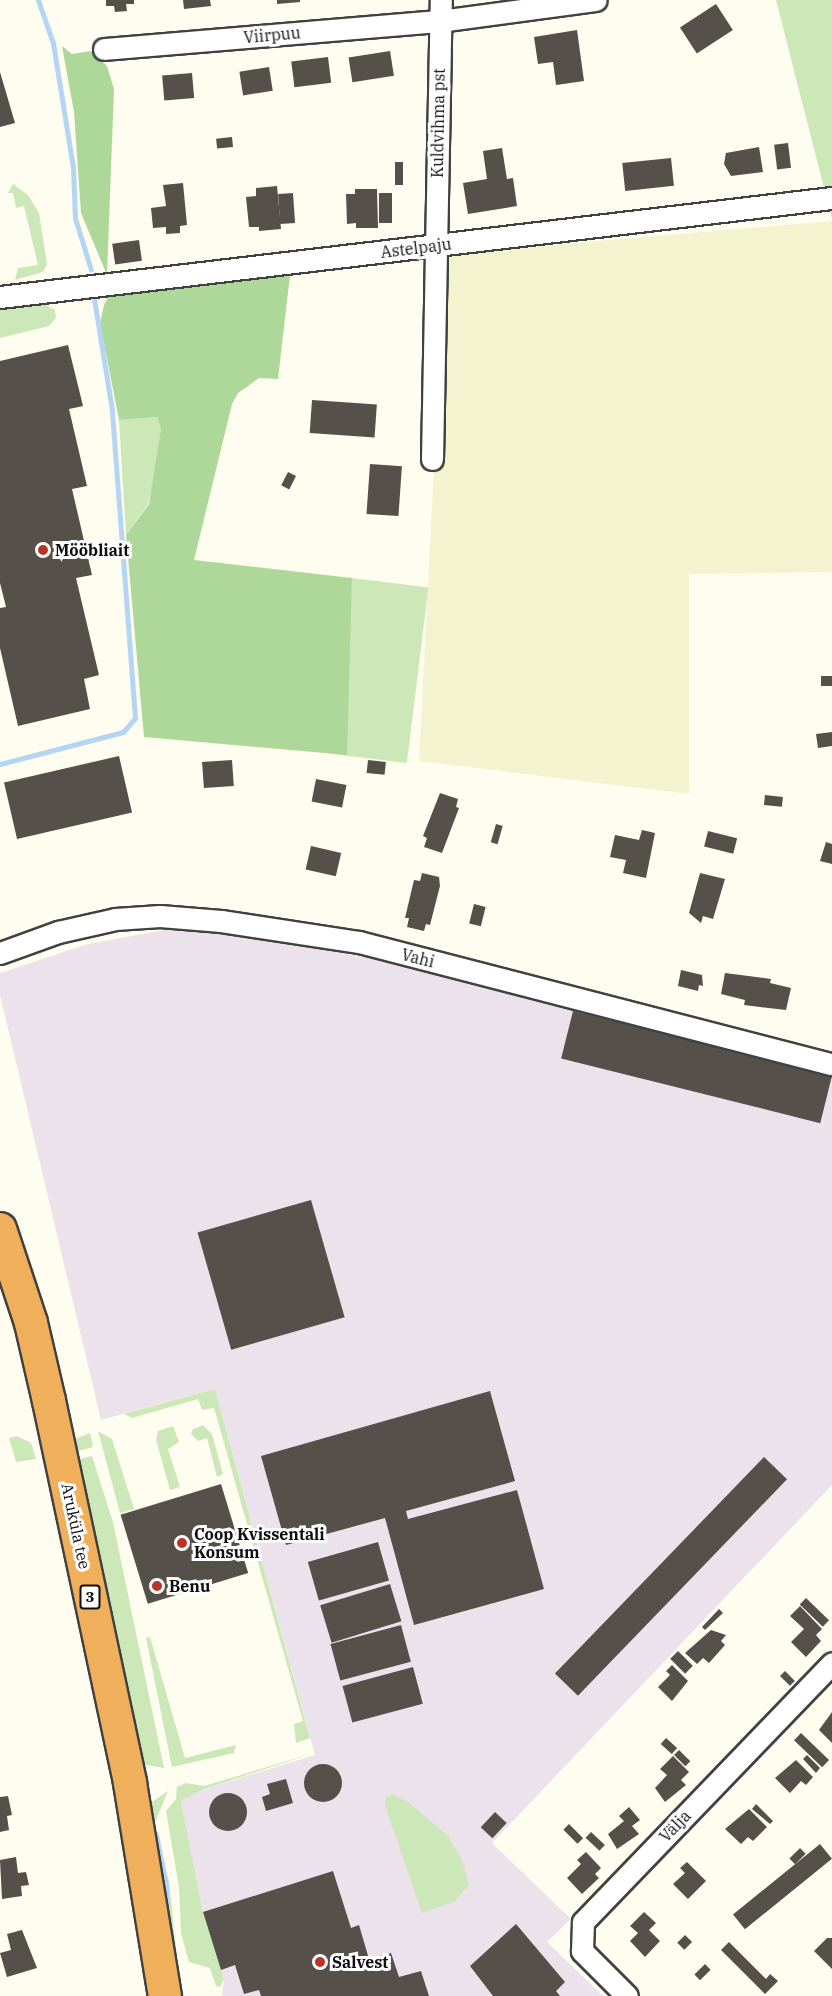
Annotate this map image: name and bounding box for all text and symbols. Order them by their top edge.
street label: Viirpuu [243,23,301,47]
street label: Kuldvihma pst [427,68,449,178]
street label: Astelpaju [380,234,452,262]
place label: Mööbliait [55,540,129,560]
marker: Mööbliait [36,543,50,557]
street label: Vahi [400,945,436,971]
street label: Aruküla tee [58,1481,94,1571]
place label: Coop Kvissentali Konsum [194,1524,325,1562]
marker: Coop Kvissentali Konsum [175,1536,189,1550]
place label: Benu [169,1576,210,1596]
marker: Benu [150,1579,164,1593]
road number: 3 [80,1585,100,1609]
street label: Välja [655,1806,695,1846]
place label: Salvest [332,1952,388,1972]
marker: Salvest [313,1955,327,1969]

